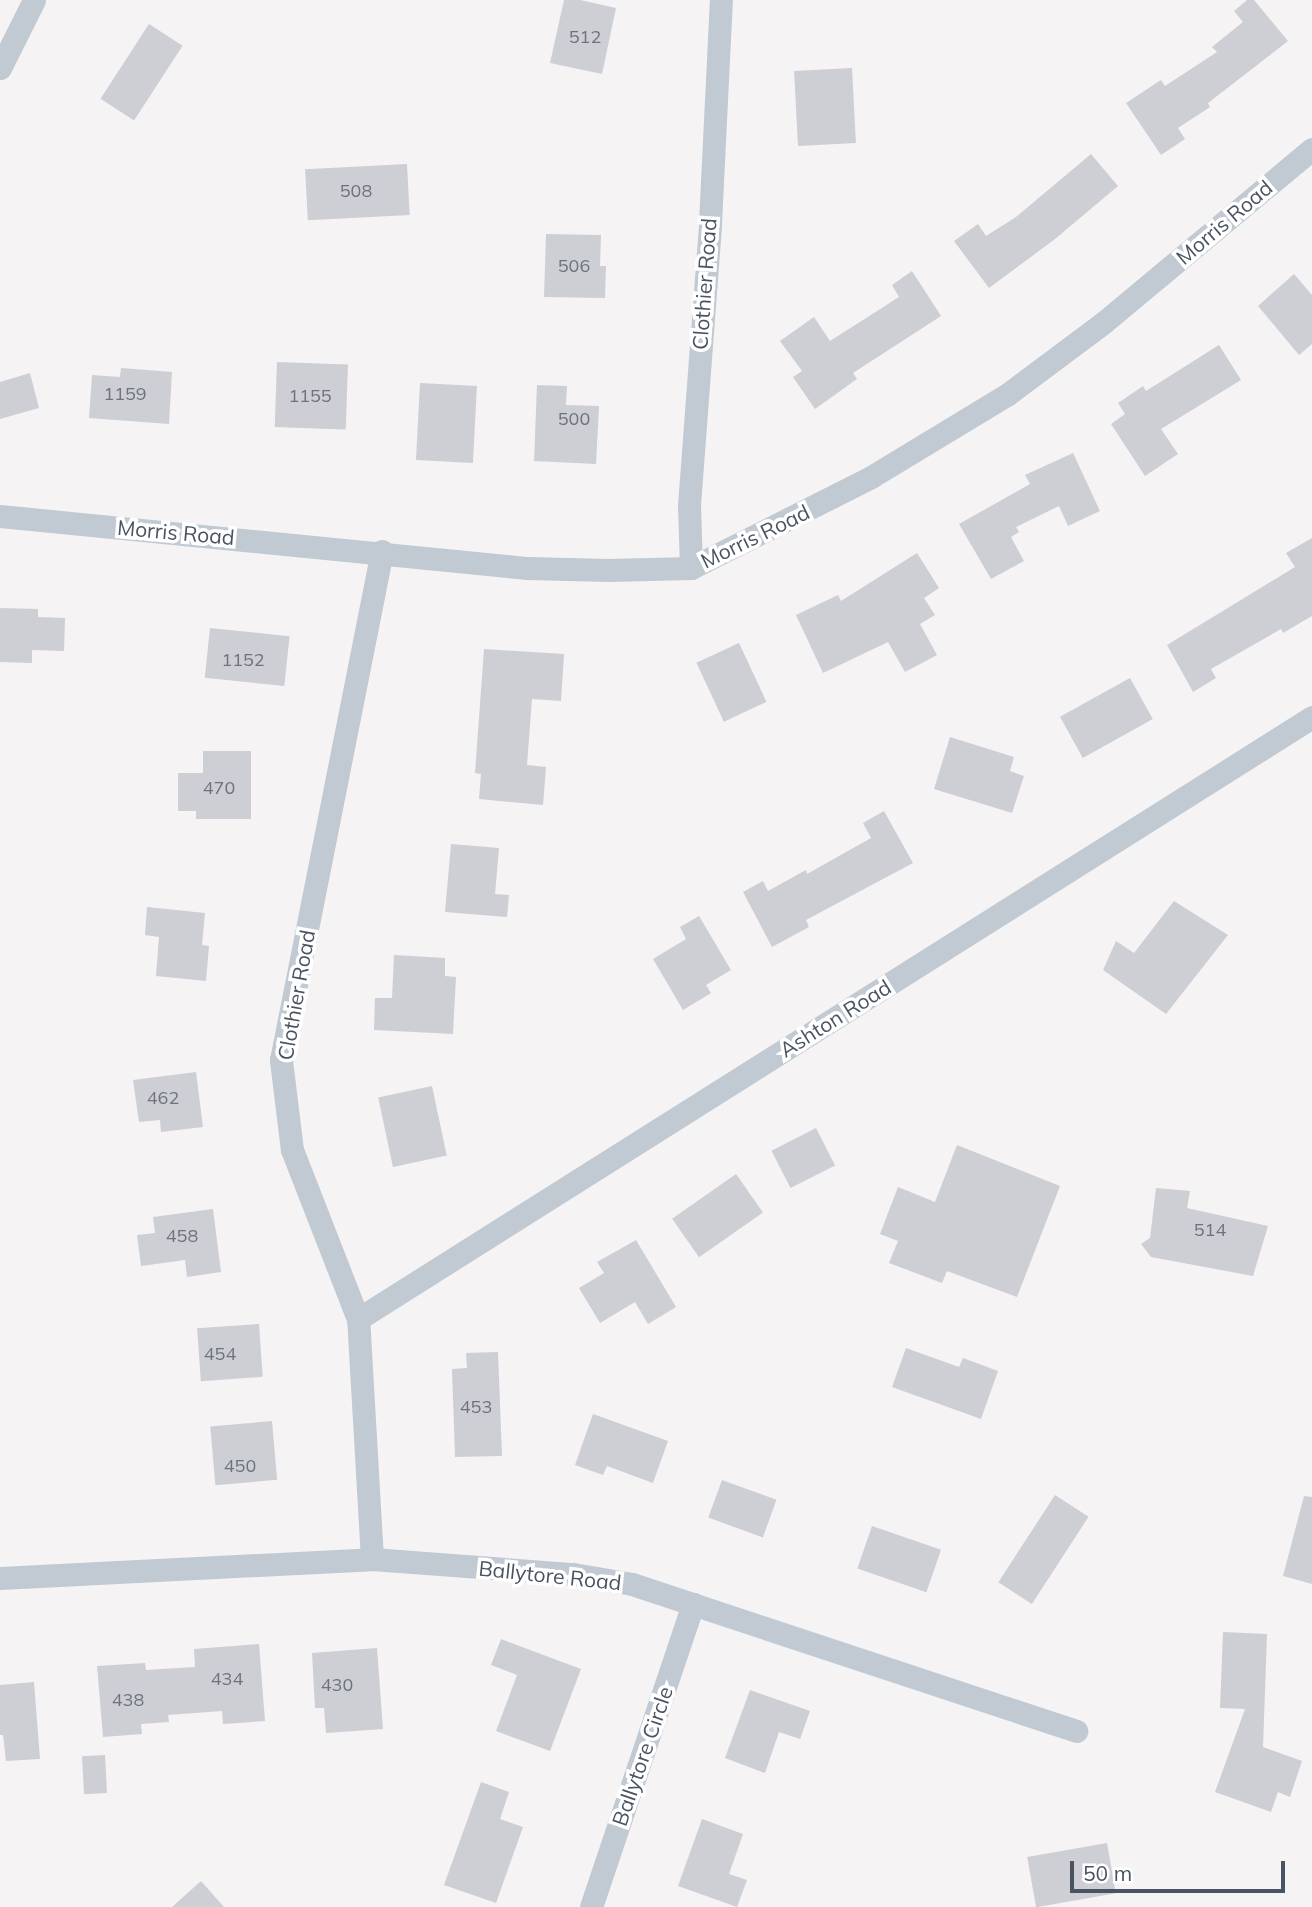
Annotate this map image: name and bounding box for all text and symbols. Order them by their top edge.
house number: 512 [569,26,601,48]
street label: Morris Road [1171,175,1277,269]
house number: 508 [340,180,372,202]
street label: Clothier Road [687,217,721,351]
house number: 506 [558,255,590,277]
house number: 1159 [103,383,147,405]
house number: 1155 [288,385,332,407]
house number: 500 [558,408,590,430]
street label: Morris Road [697,499,813,573]
street label: Morris Road [116,514,236,550]
house number: 1152 [221,649,265,671]
house number: 470 [203,777,235,799]
street label: Clothier Road [272,928,320,1062]
street label: Ashton Road [775,974,895,1062]
house number: 462 [147,1087,179,1109]
house number: 514 [1194,1219,1226,1241]
house number: 458 [166,1225,198,1247]
house number: 454 [204,1343,236,1365]
house number: 453 [460,1396,492,1418]
house number: 450 [224,1455,256,1477]
street label: Ballytore Road [477,1555,623,1595]
house number: 434 [211,1668,243,1690]
house number: 430 [321,1674,353,1696]
street label: Ballytore Circle [606,1683,678,1829]
house number: 438 [112,1689,144,1711]
scale bar [1074,1848,1289,1892]
text: 50 m [1083,1860,1132,1886]

